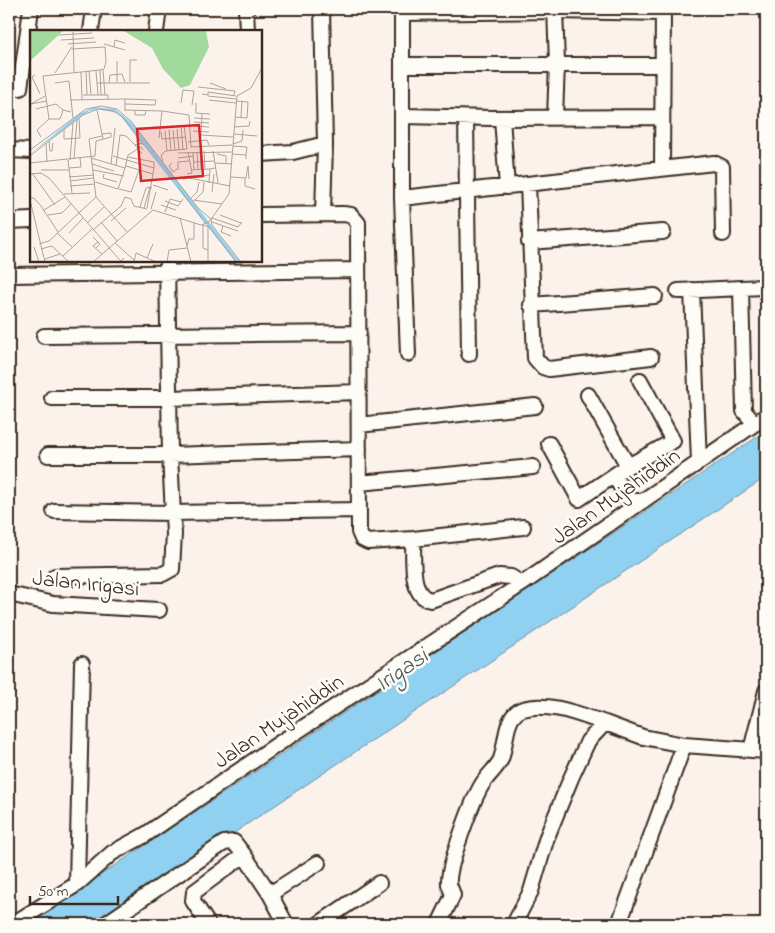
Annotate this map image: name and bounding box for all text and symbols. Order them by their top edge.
inset map [30,30,262,262]
street label: Jalan Mujahiddin [546,441,688,554]
street label: Jalan Irigasi [30,563,141,608]
water label: Irigasi [369,639,438,702]
street label: Jalan Mujahiddin [208,667,351,778]
scale bar [30,873,118,905]
text: 50 m [38,881,69,903]

